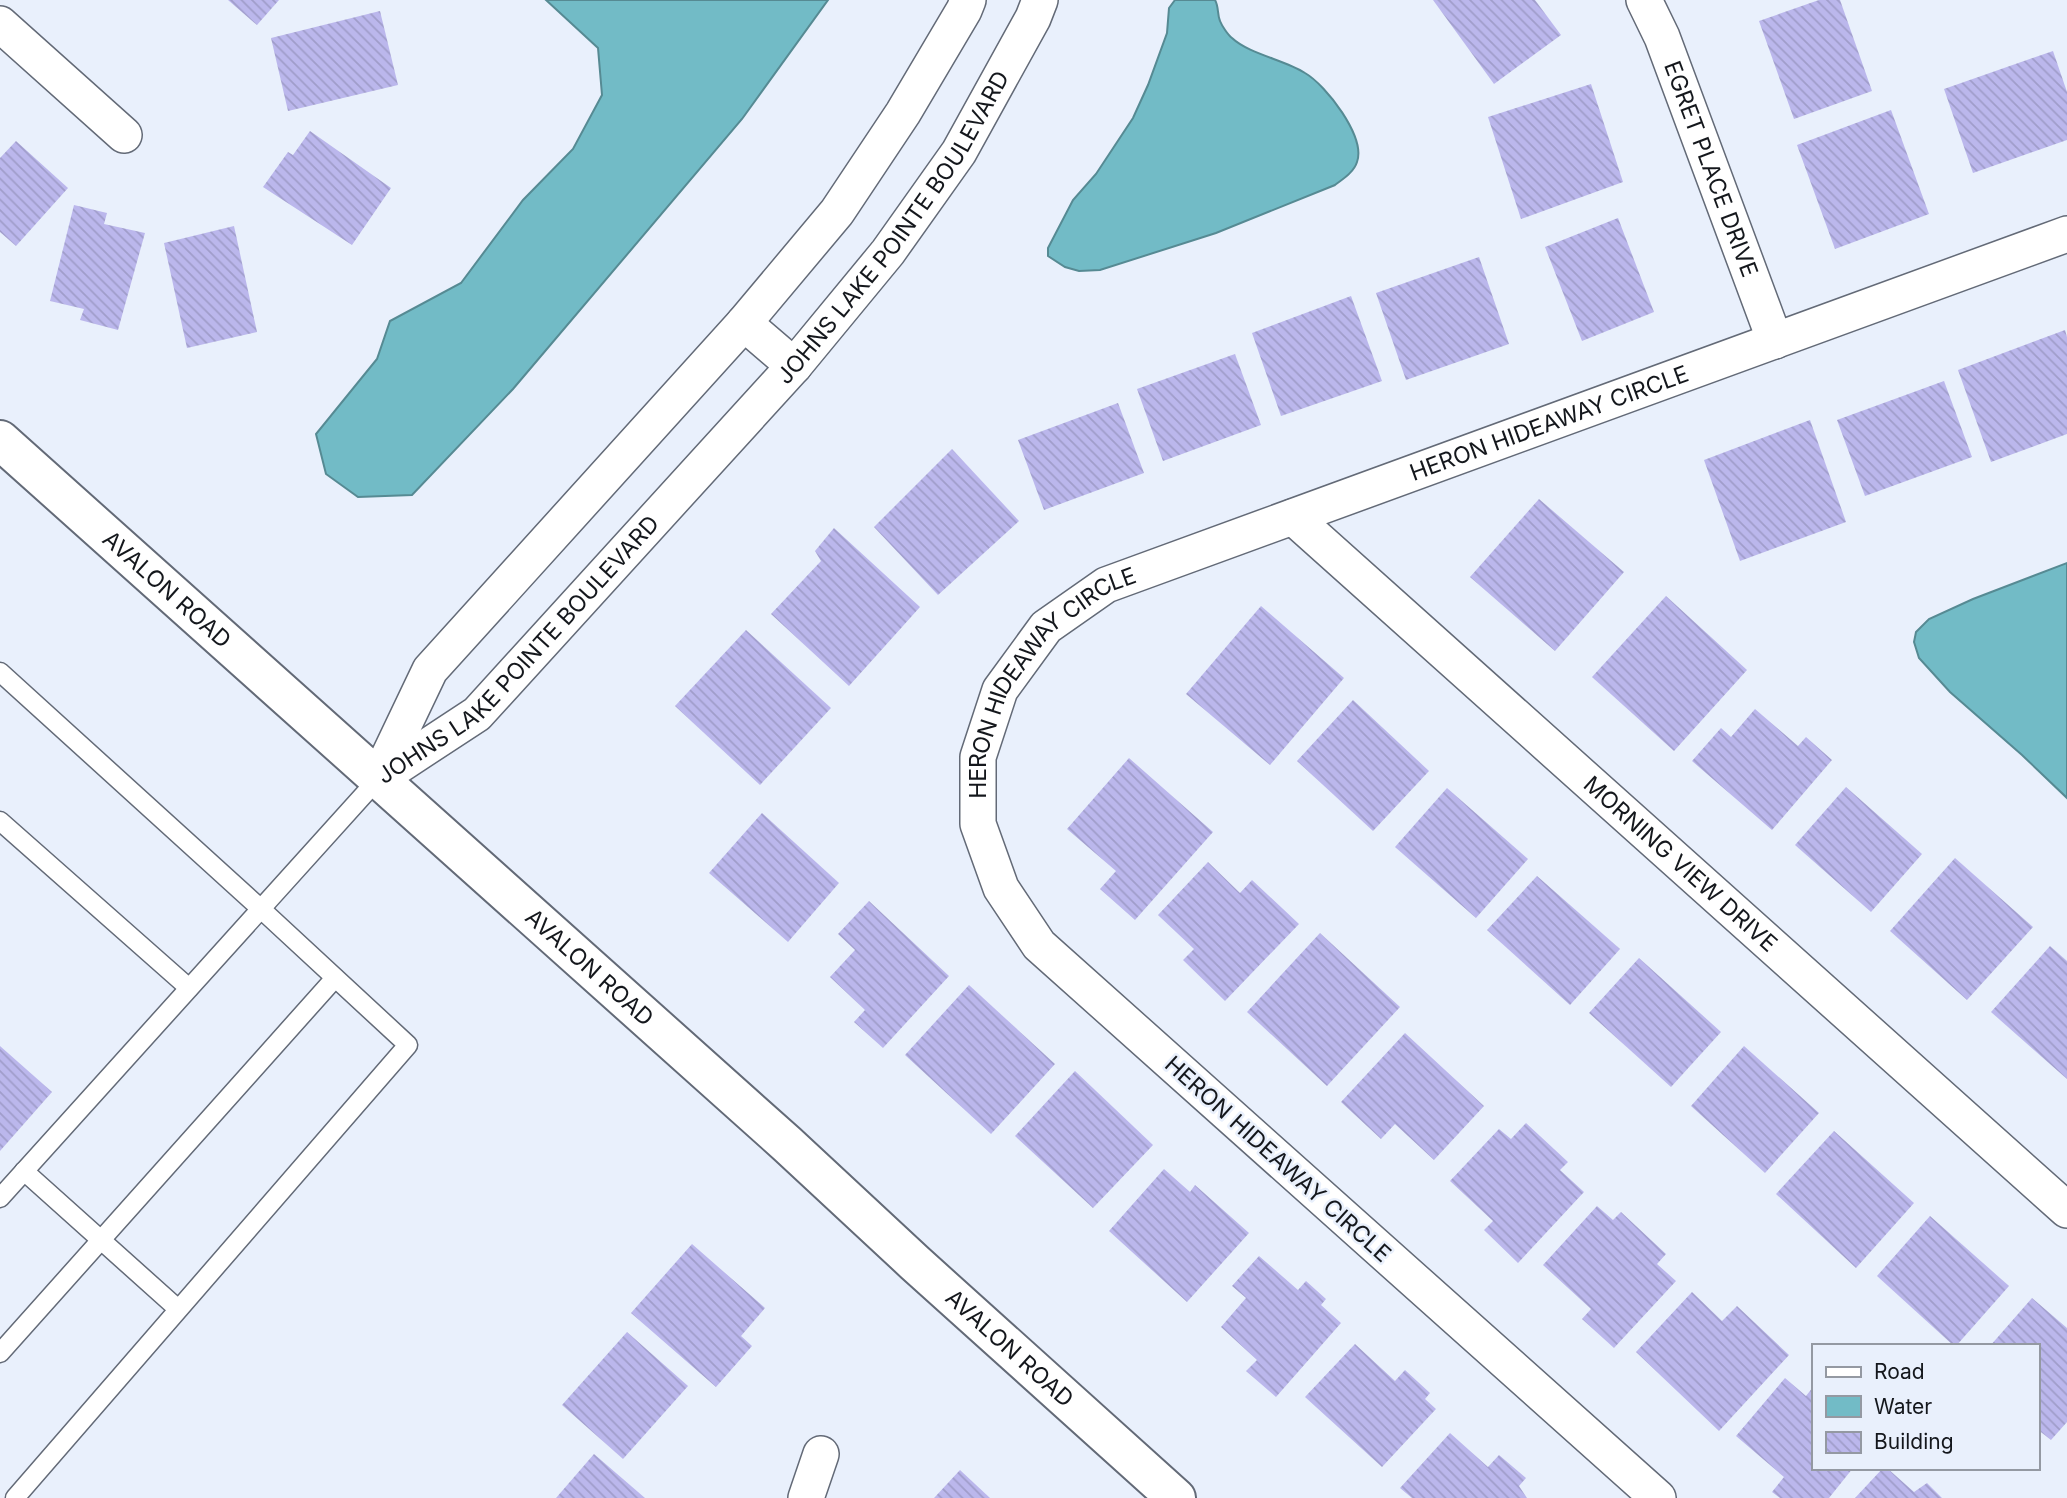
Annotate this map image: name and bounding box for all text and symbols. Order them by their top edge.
street label: EGRET PLACE DRIVE [1658,57,1764,281]
street label: JOHNS LAKE POINTE BOULEVARD [771,66,1015,390]
street label: HERON HIDEAWAY CIRCLE [1406,359,1692,487]
street label: JOHNS LAKE POINTE BOULEVARD [372,510,665,790]
street label: AVALON ROAD [97,525,237,654]
street label: HERON HIDEAWAY CIRCLE [964,561,1140,799]
street label: MORNING VIEW DRIVE [1578,770,1783,958]
street label: AVALON ROAD [520,903,659,1032]
street label: HERON HIDEAWAY CIRCLE [1159,1050,1397,1268]
street label: AVALON ROAD [940,1283,1079,1413]
legend [1812,1344,2039,1470]
text: Road [1874,1359,1925,1384]
text: Water [1874,1394,1932,1419]
text: Building [1874,1429,1954,1454]

